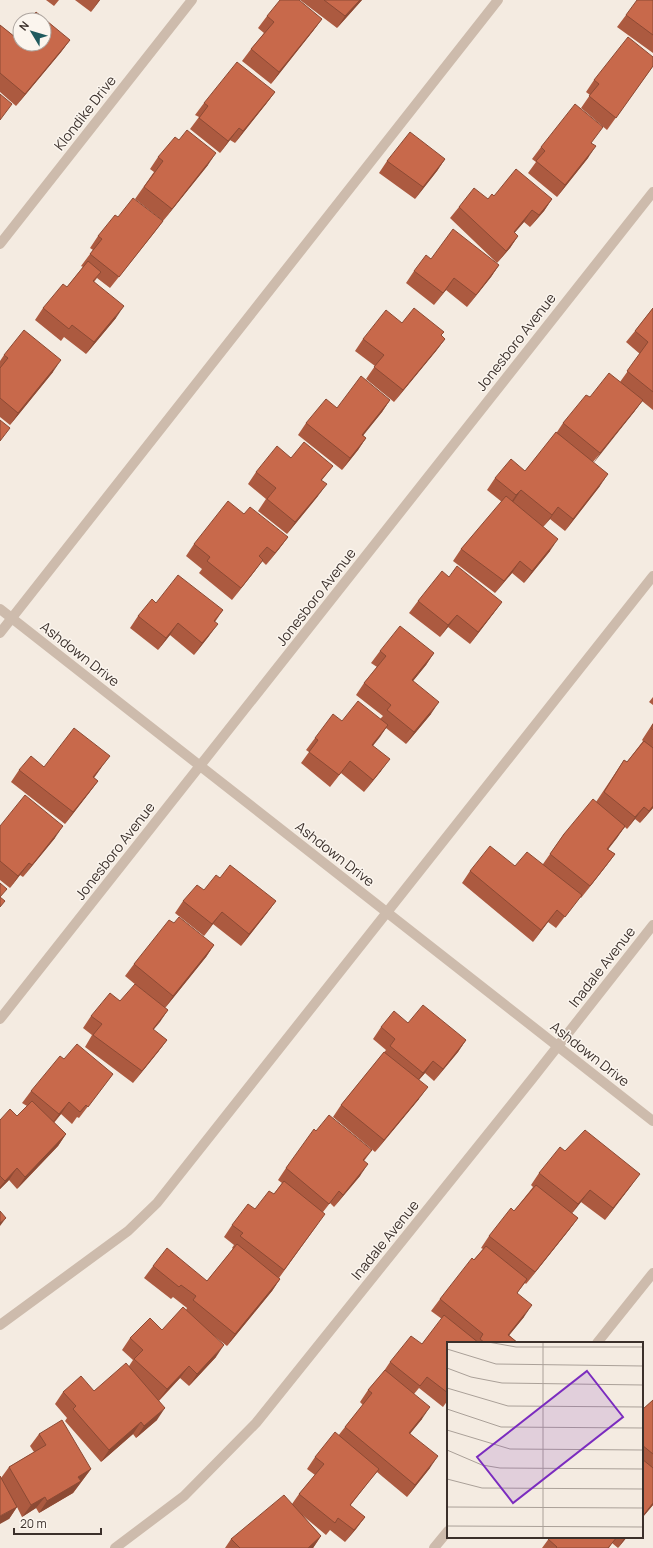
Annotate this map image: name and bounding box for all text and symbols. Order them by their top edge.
north arrow [12,12,52,52]
text: N [15,18,32,33]
street label: Klondike Drive [49,71,120,154]
street label: Jonesboro Avenue [471,289,560,394]
street label: Jonesboro Avenue [271,544,360,649]
street label: Ashdown Drive [37,617,124,690]
street label: Jonesboro Avenue [70,798,159,903]
street label: Ashdown Drive [292,817,379,890]
street label: Inadale Avenue [564,922,639,1011]
street label: Ashdown Drive [547,1017,634,1090]
street label: Inadale Avenue [347,1196,423,1284]
inset map [447,1342,643,1538]
scale bar [14,1510,101,1536]
text: 20 m [20,1515,47,1532]

